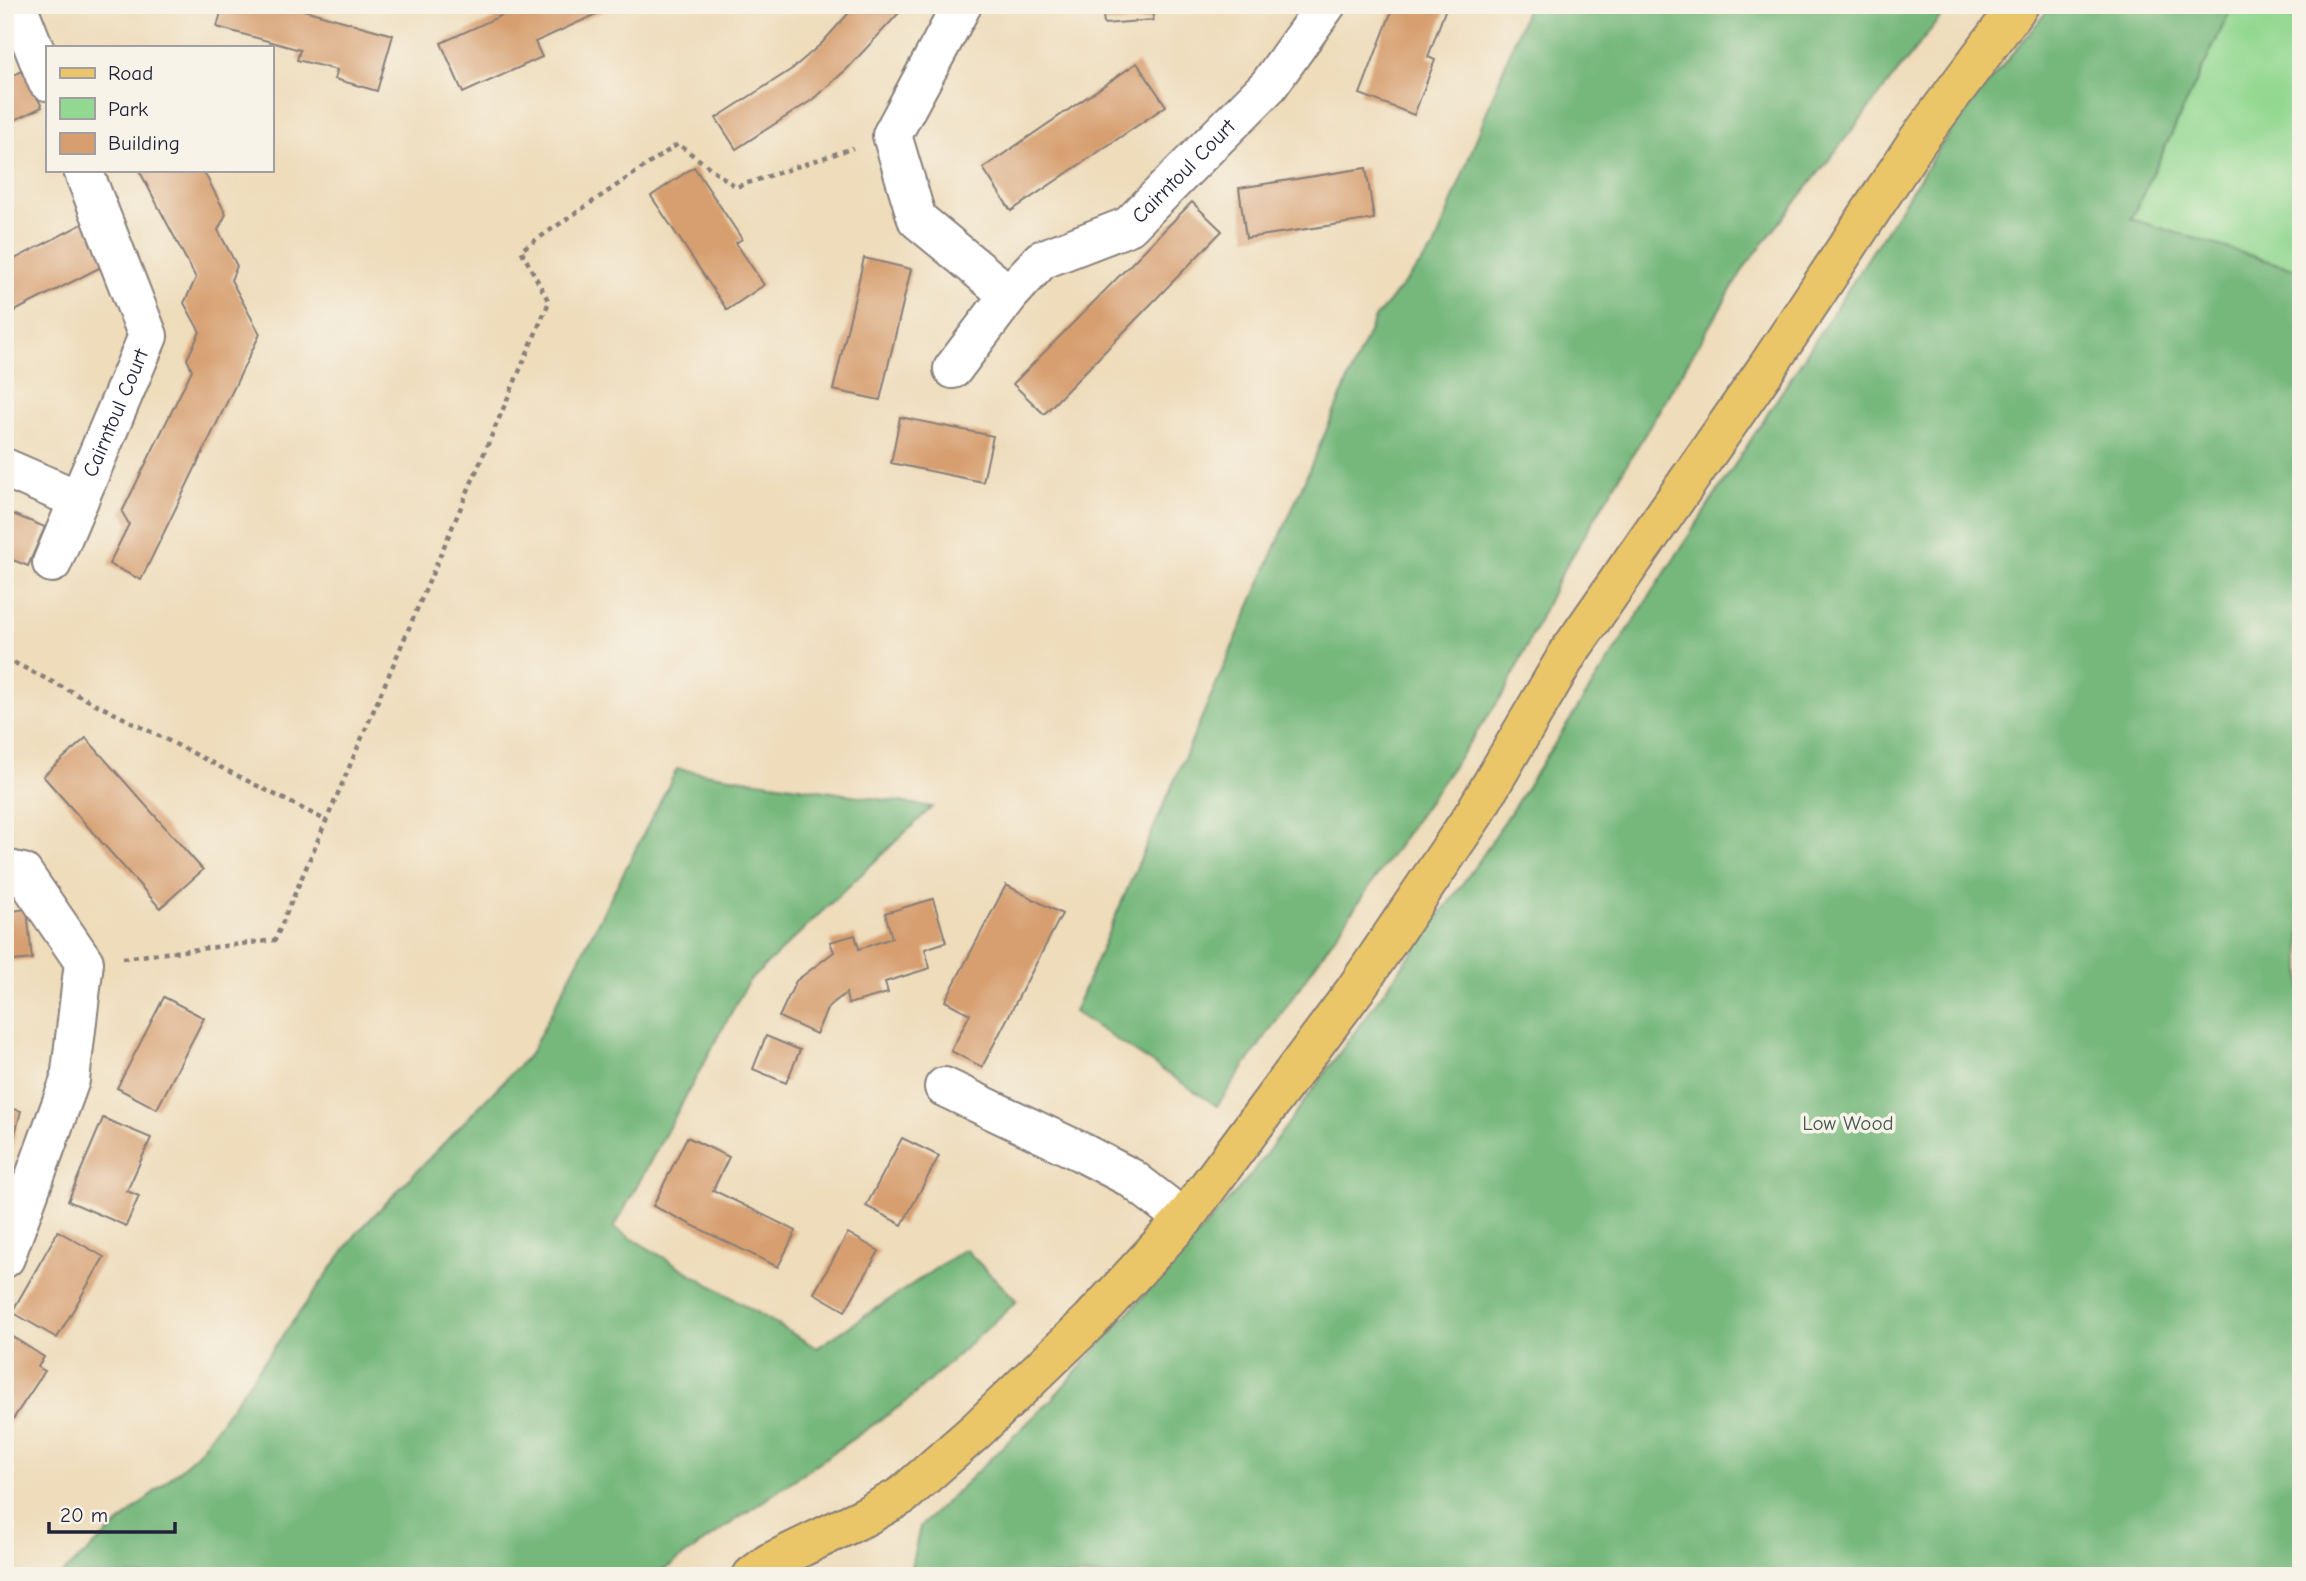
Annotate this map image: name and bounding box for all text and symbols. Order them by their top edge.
legend [46,46,273,172]
text: Road [108,61,153,85]
text: Park [108,97,148,121]
street label: Cairntoul Court [1127,113,1241,228]
text: Building [108,131,180,155]
street label: Cairntoul Court [78,344,154,480]
park label: Low Wood [1802,1111,1894,1135]
scale bar [49,1490,175,1534]
text: 20 m [60,1503,108,1527]

